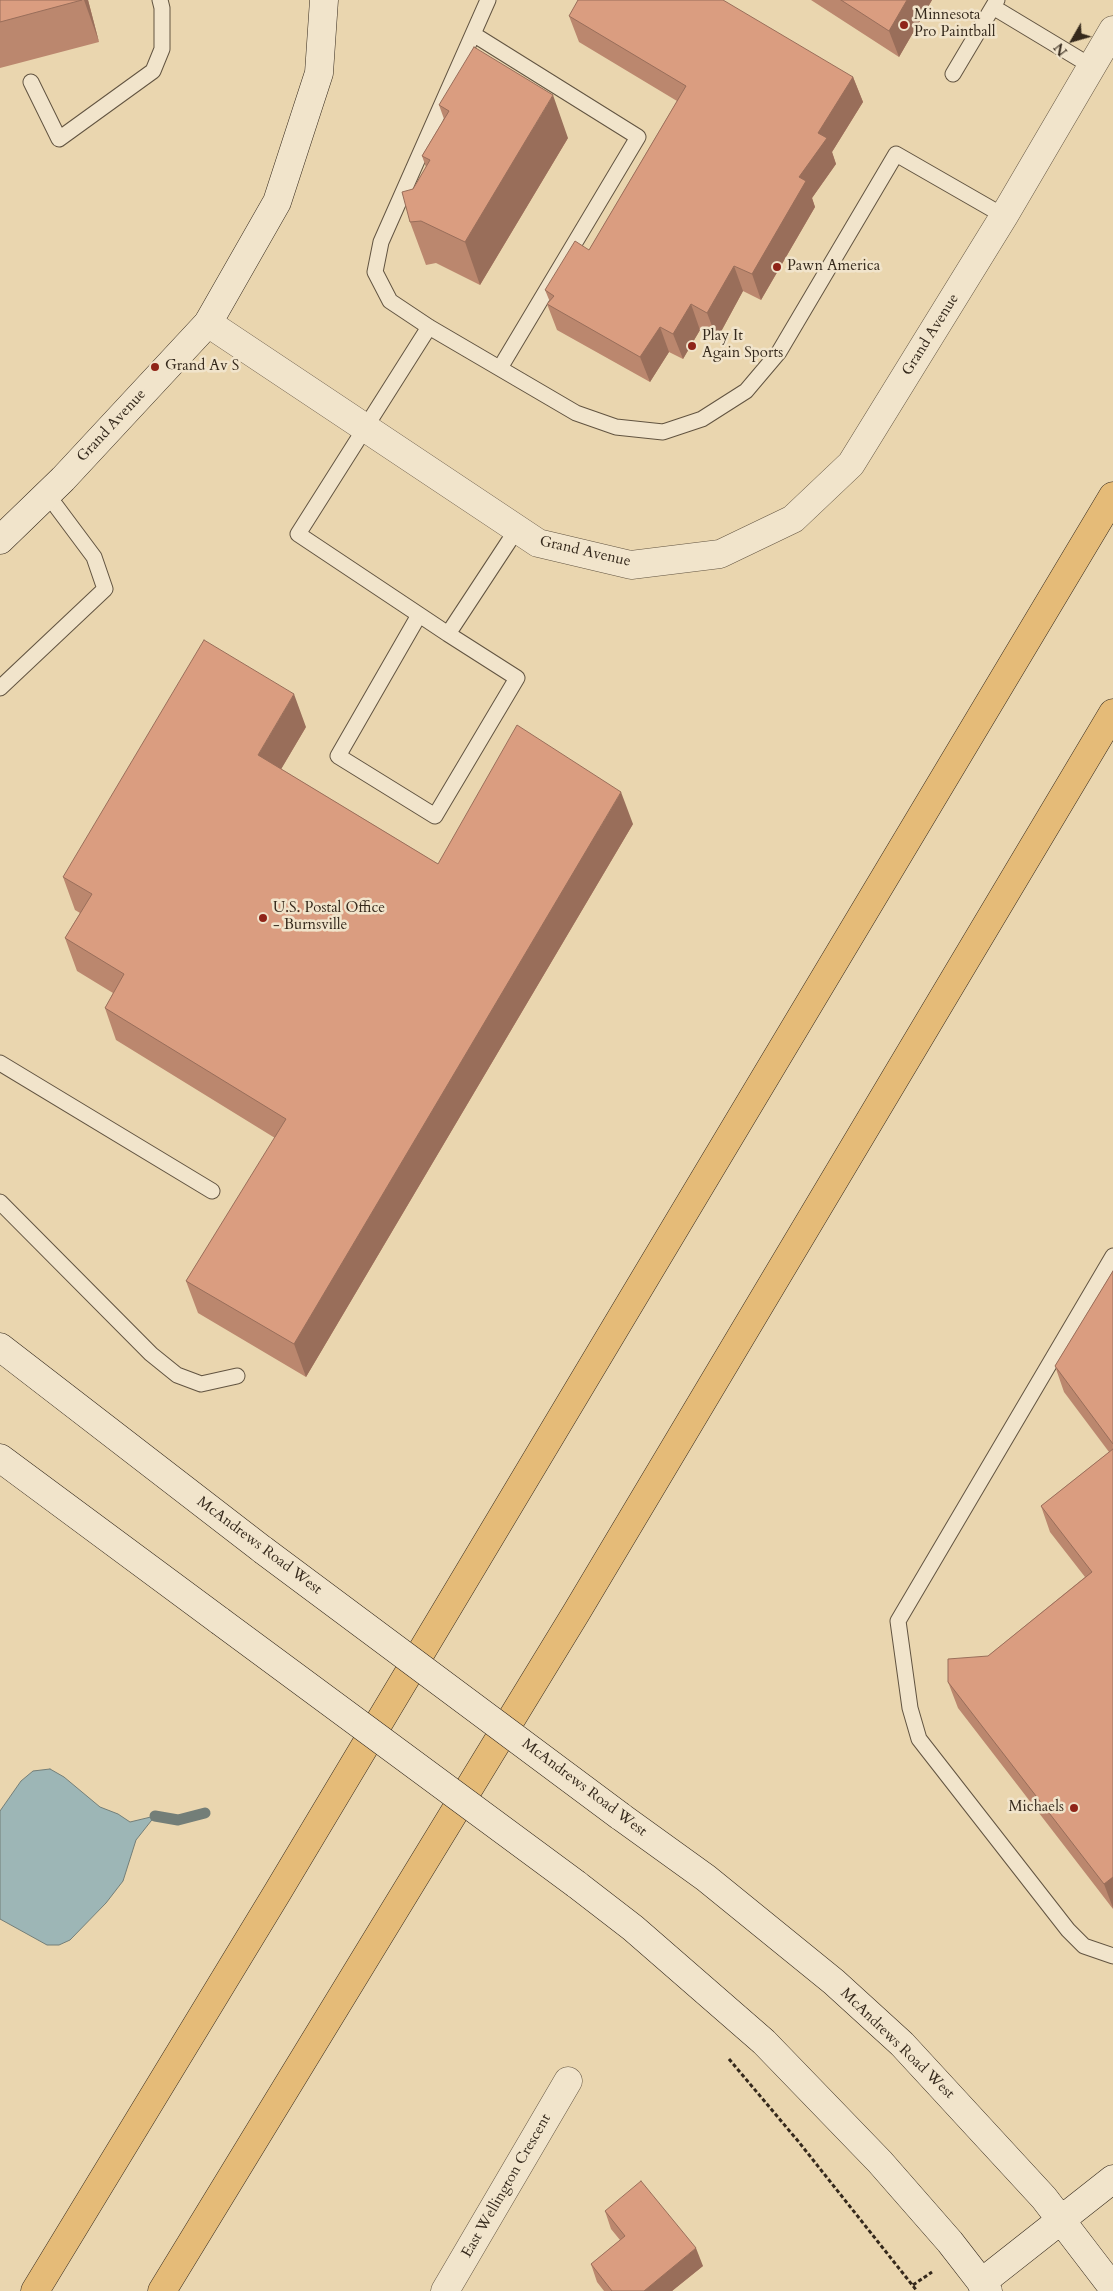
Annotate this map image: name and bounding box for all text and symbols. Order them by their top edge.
place label: Minnesota Pro Paintball [914,7,995,42]
north arrow [1048,15,1098,65]
marker: Minnesota Pro Paintball [898,19,910,31]
text: N [1050,39,1072,60]
place label: Pawn America [787,258,880,276]
marker: Pawn America [771,261,783,273]
street label: Grand Avenue [899,291,963,379]
place label: Play It Again Sports [702,328,783,363]
marker: Play It Again Sports [686,340,698,352]
place label: Grand Av S [165,358,239,376]
marker: Grand Av S [149,361,161,373]
street label: Grand Avenue [74,386,150,466]
street label: Grand Avenue [538,533,632,571]
place label: U.S. Postal Office - Burnsville [273,900,385,935]
marker: U.S. Postal Office - Burnsville [257,912,269,924]
street label: McAndrews Road West [193,1493,325,1599]
street label: McAndrews Road West [518,1735,650,1841]
place label: Michaels [1008,1799,1064,1817]
marker: Michaels [1068,1802,1080,1814]
street label: McAndrews Road West [836,1985,958,2103]
street label: East Wellington Crescent [459,2111,555,2261]

